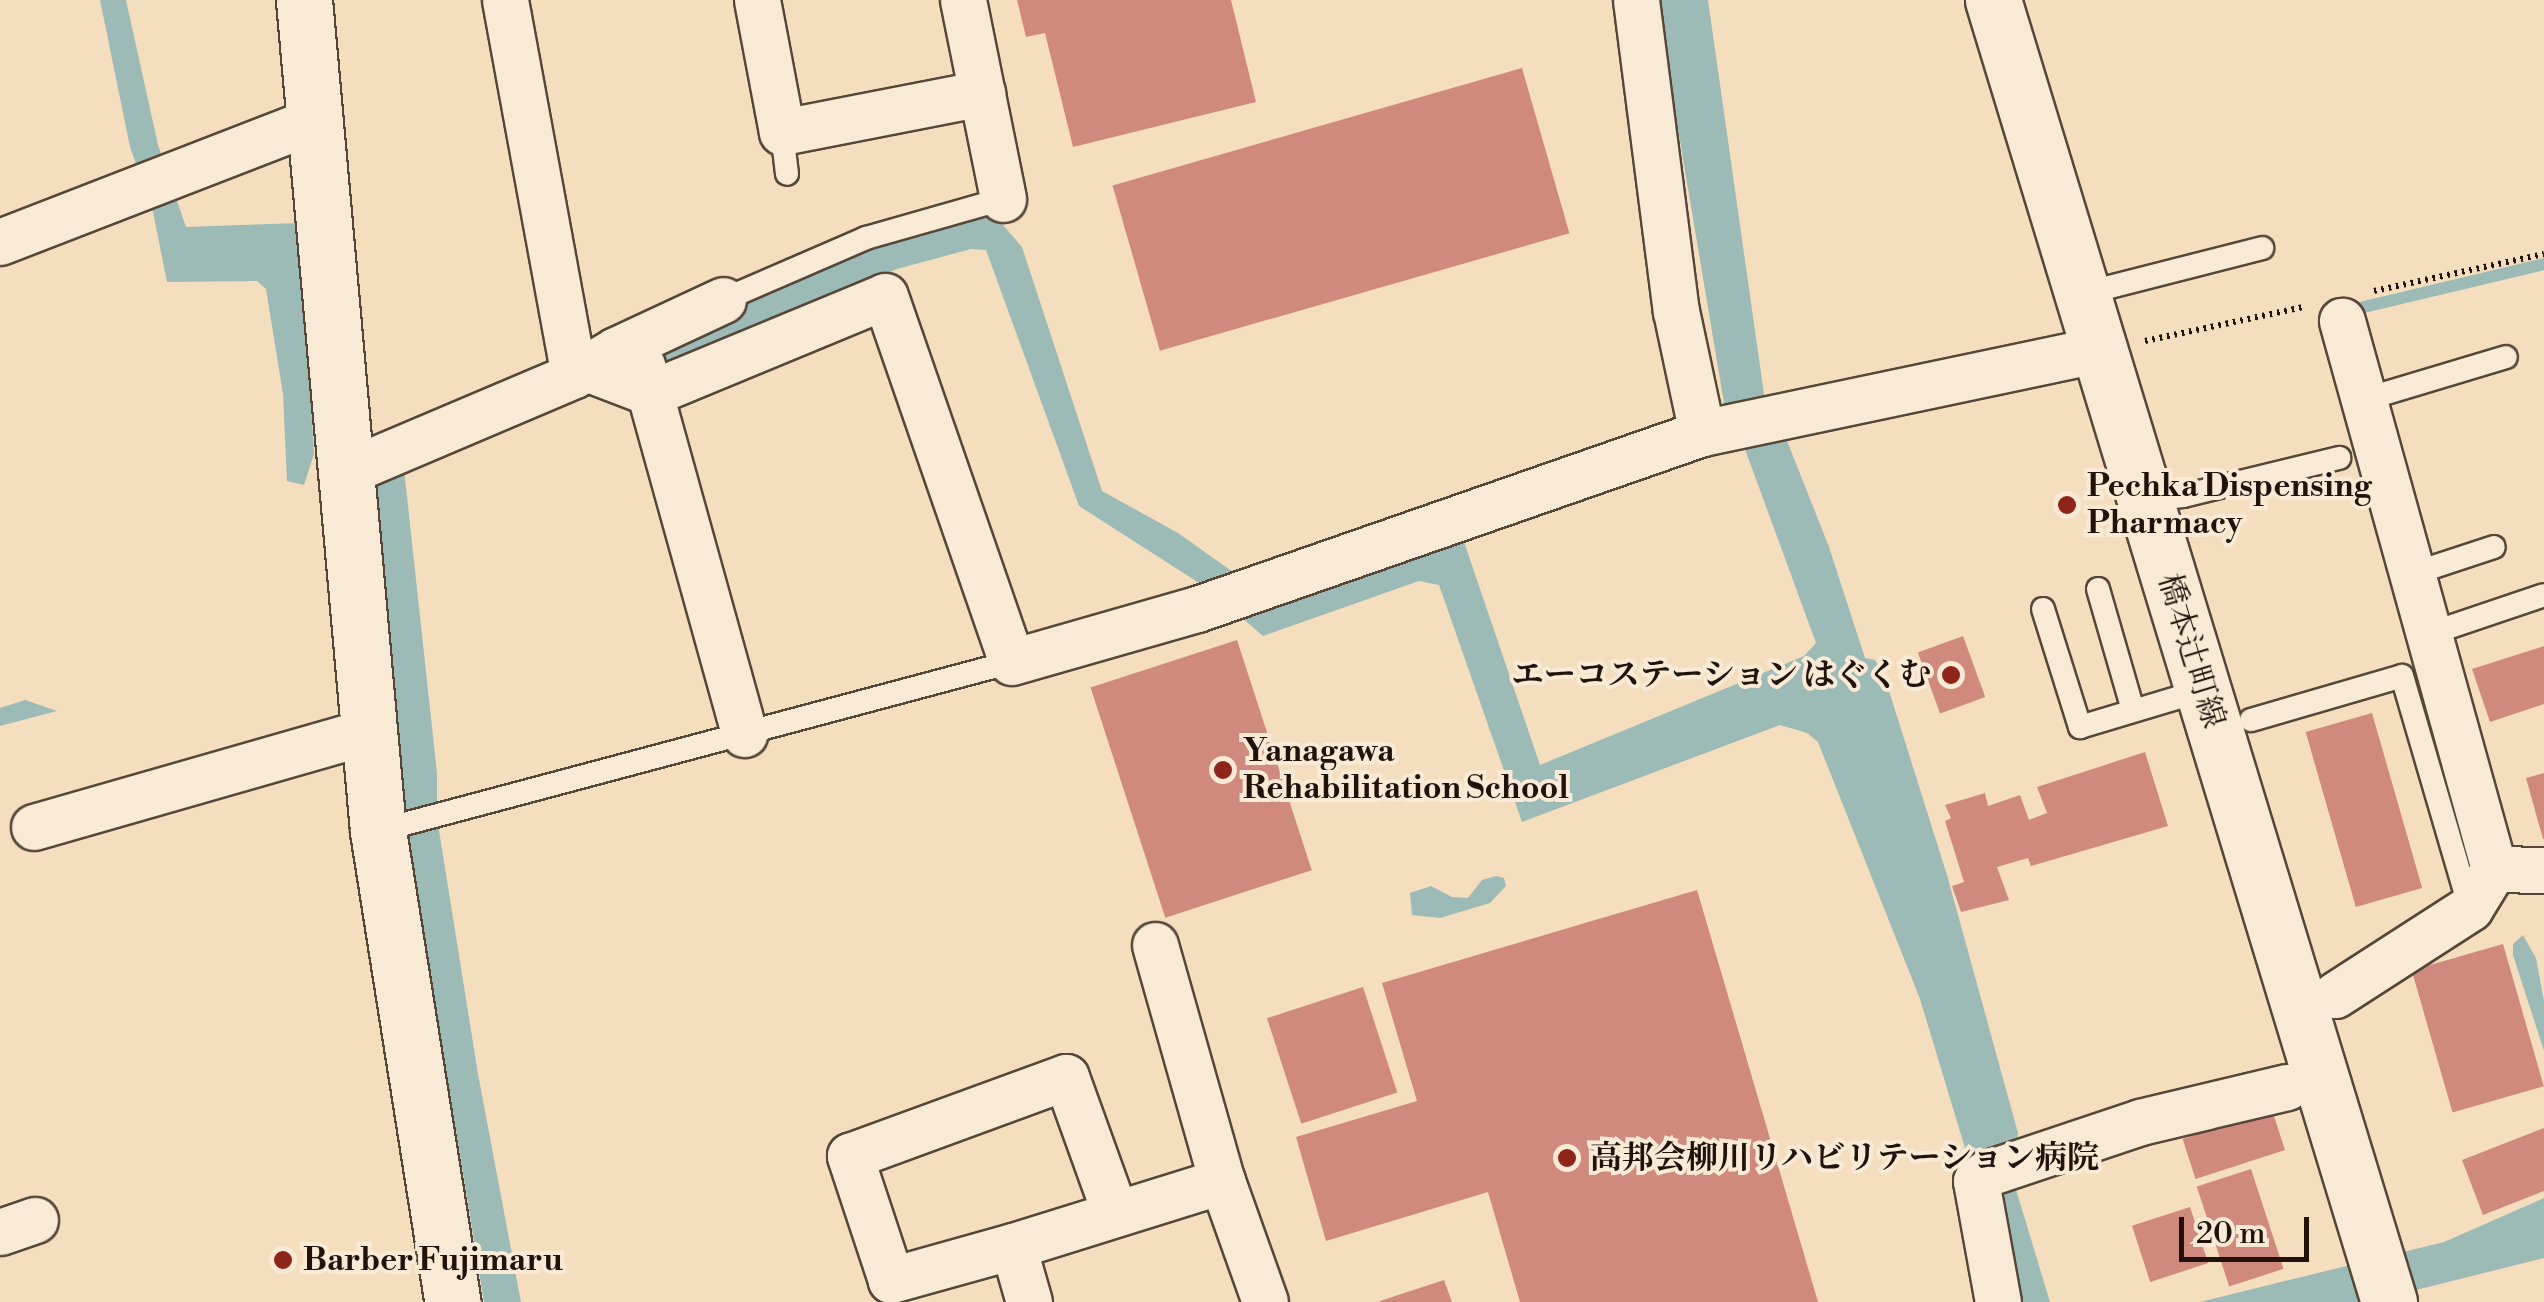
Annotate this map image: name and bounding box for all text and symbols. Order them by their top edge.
place label: Pechka Dispensing Pharmacy [2087,468,2372,543]
marker: Pechka Dispensing Pharmacy [2056,494,2078,516]
street label: 橋本辻町線 [2149,569,2233,733]
place label: エーコステーション はぐくむ [1510,656,1931,694]
marker: エーコステーション はぐくむ [1940,664,1962,686]
place label: Yanagawa Rehabilitation School [1243,733,1569,808]
marker: Yanagawa Rehabilitation School [1212,759,1234,781]
place label: 高邦会柳川リハビリテーション病院 [1590,1139,2102,1177]
marker: 高邦会柳川リハビリテーション病院 [1554,1145,1580,1171]
scale bar [2184,1197,2314,1259]
text: 20 m [2196,1215,2265,1253]
place label: Barber Fujimaru [303,1241,563,1279]
marker: Barber Fujimaru [272,1249,294,1271]

